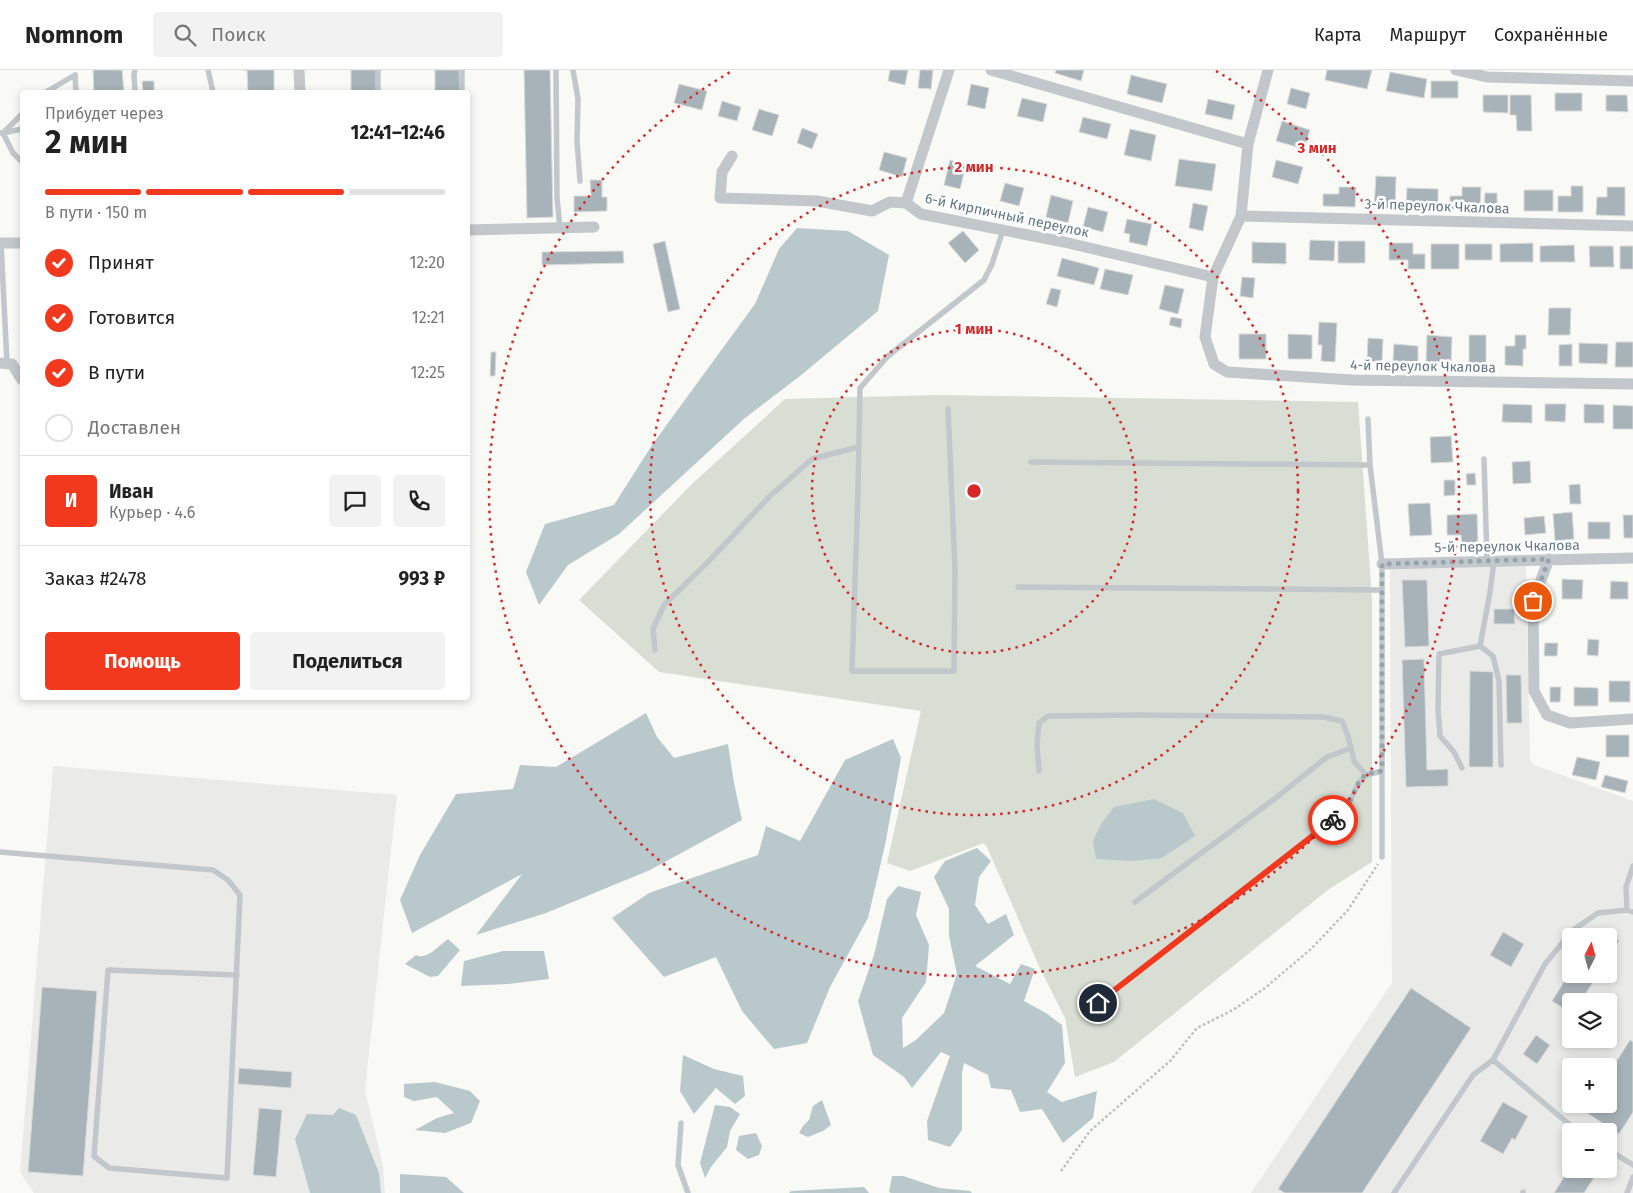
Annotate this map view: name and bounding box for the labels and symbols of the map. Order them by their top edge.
text: 3 мин [1296,139,1337,157]
text: 2 мин [954,158,994,176]
street label: 6-й Кирпичный переулок [923,190,1091,241]
street label: 3-й переулок Чкалова [1364,195,1510,218]
text: 1 мин [955,320,993,338]
street label: 4-й переулок Чкалова [1350,357,1496,376]
centre of rings [965,482,983,500]
street label: 5-й переулок Чкалова [1434,537,1580,556]
pin [1512,580,1554,622]
courier [1308,795,1358,845]
north arrow [1562,928,1618,982]
pin [1077,982,1119,1024]

